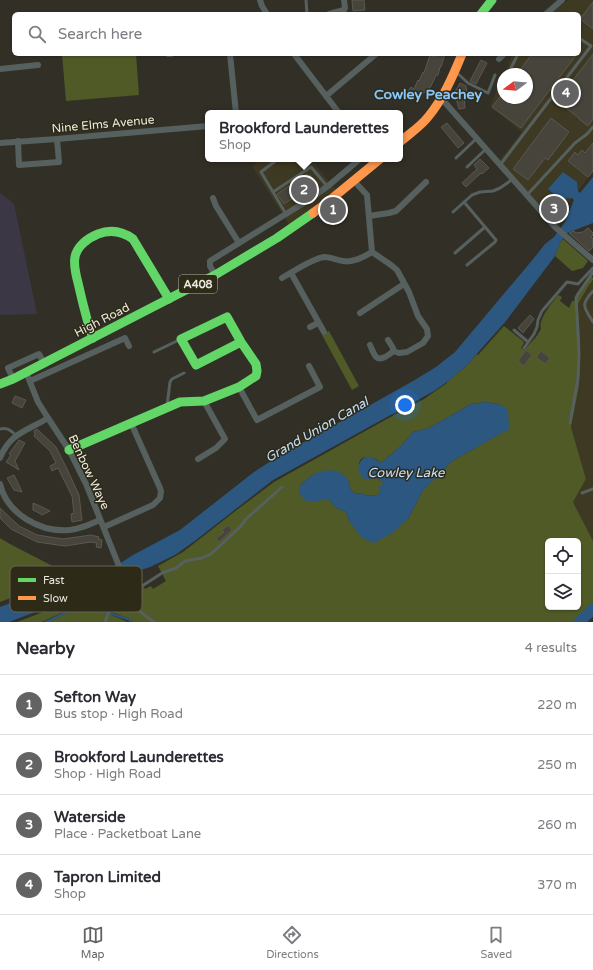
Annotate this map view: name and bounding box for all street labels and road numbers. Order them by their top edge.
street label: Nine Elms Avenue [51,113,155,135]
road number: A408 [179,275,217,293]
street label: High Road [72,300,132,340]
street label: Benbow Waye [65,432,113,512]

